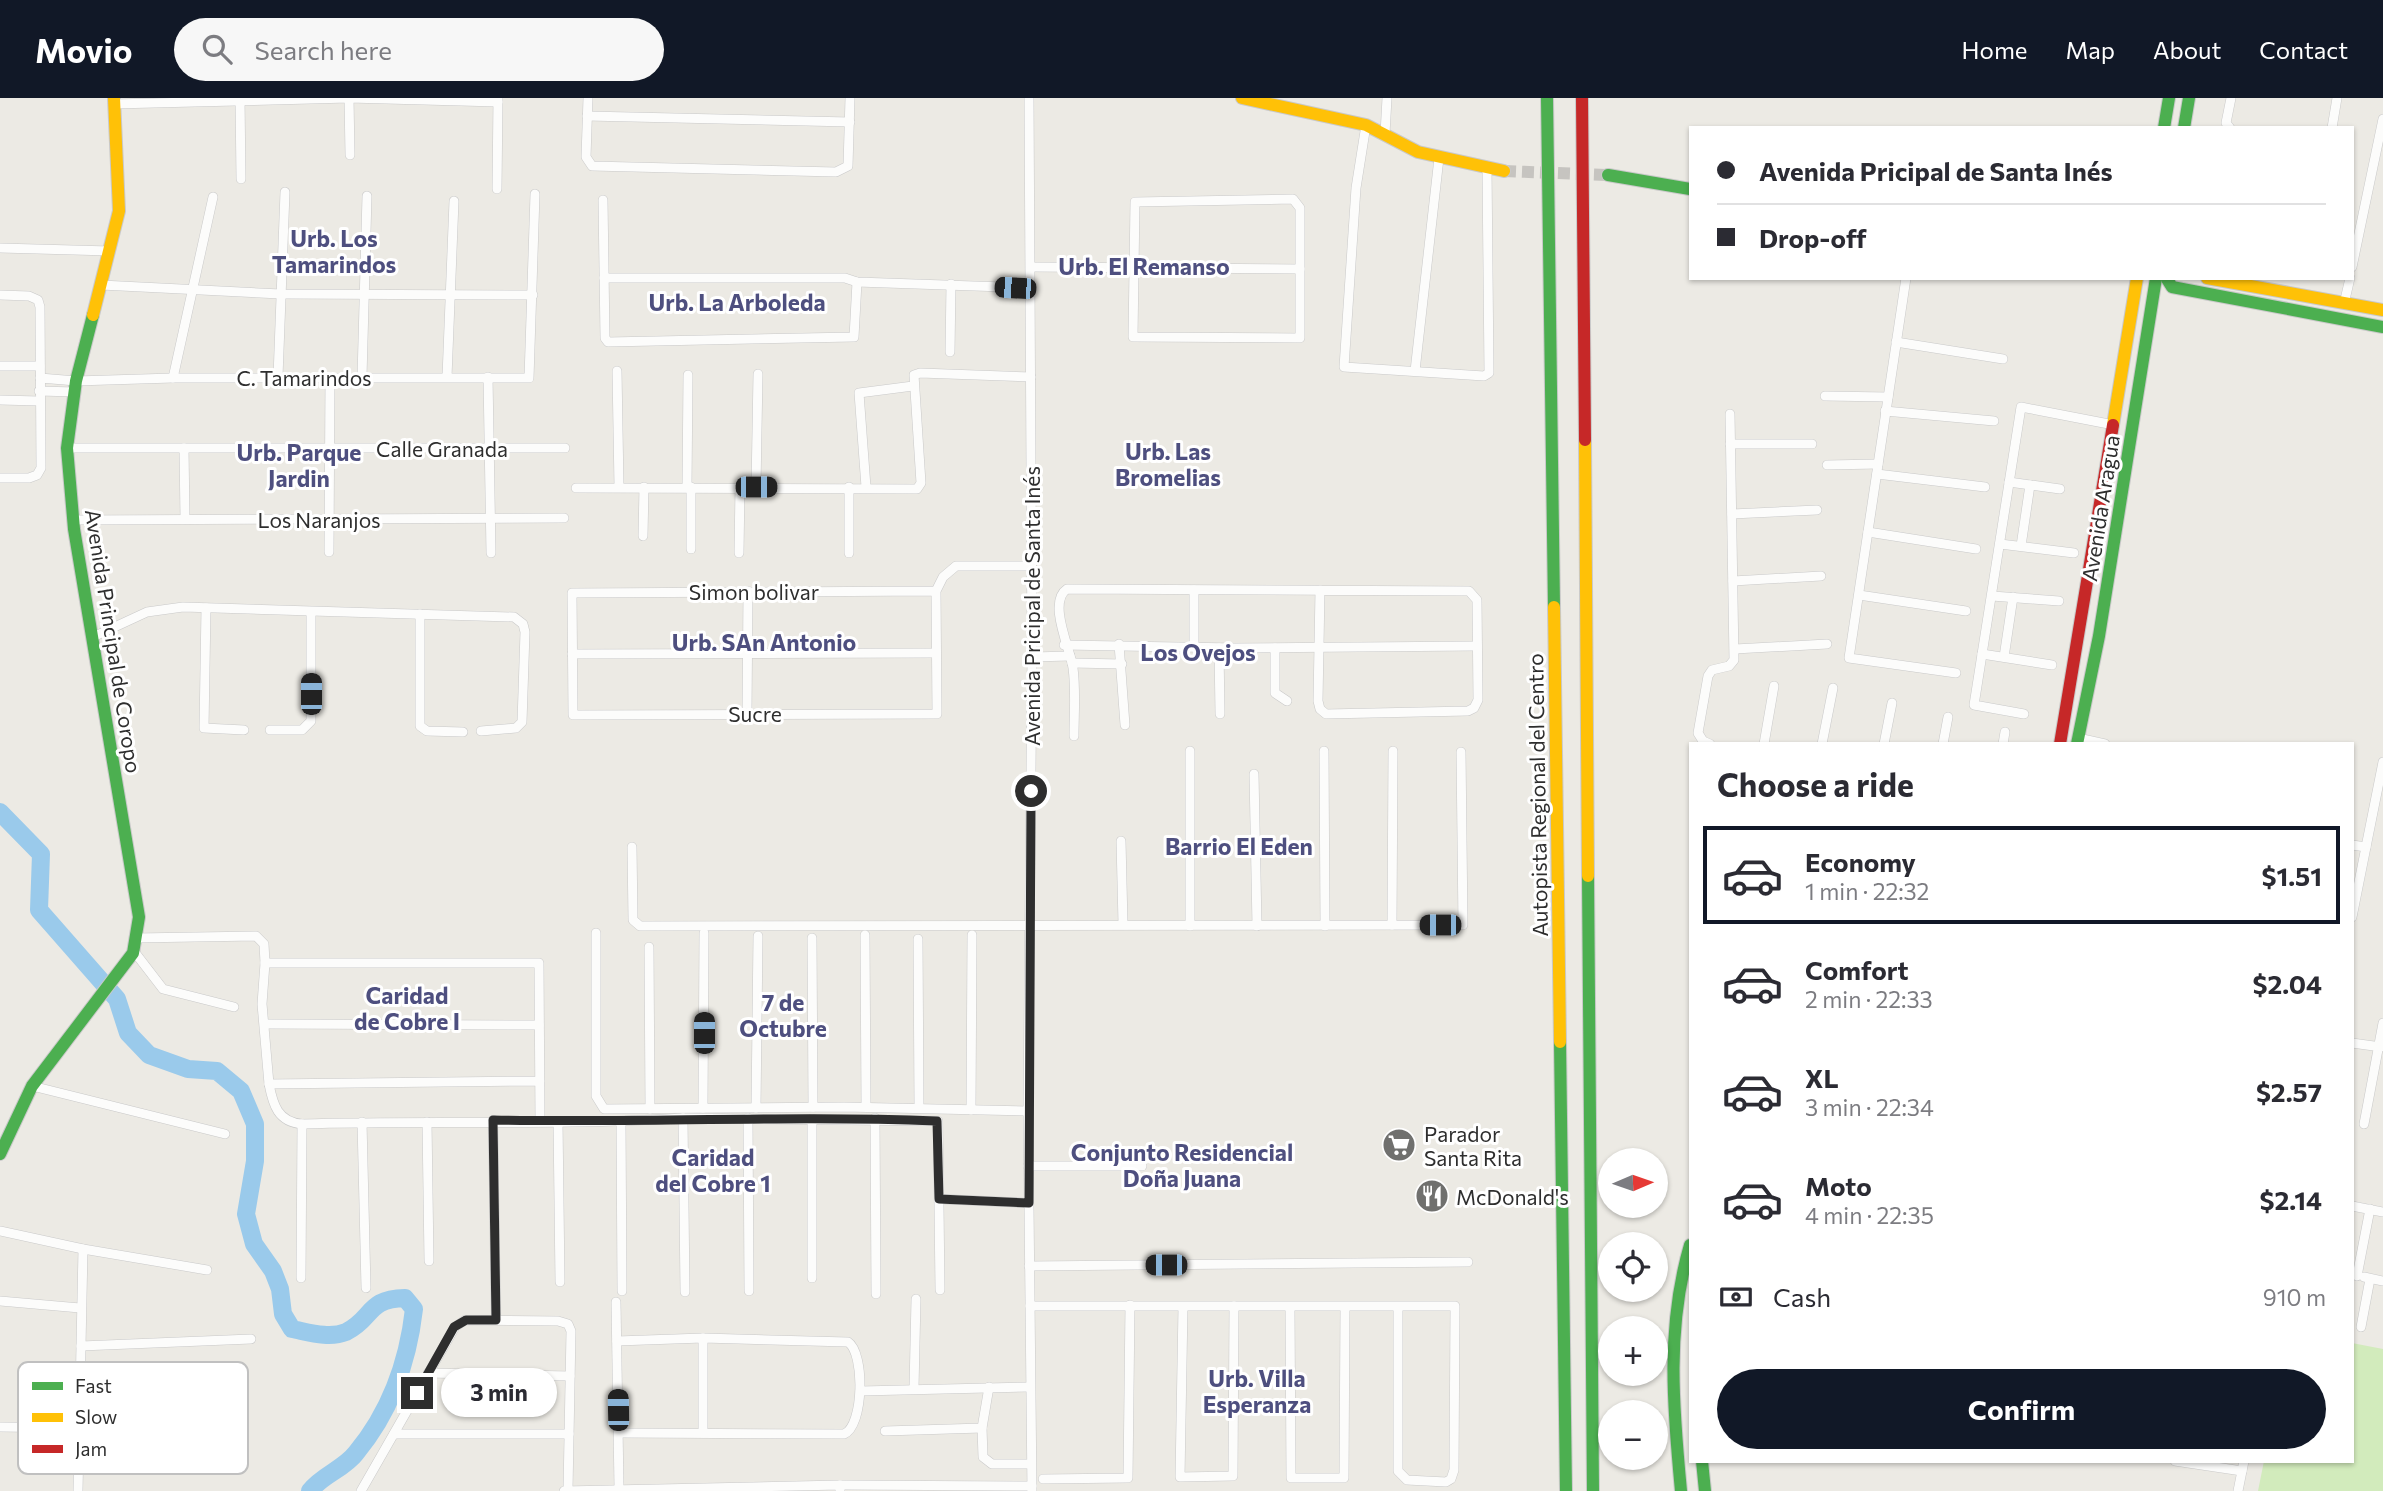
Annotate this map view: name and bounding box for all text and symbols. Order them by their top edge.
search box [174,18,664,81]
text: Movio [35,29,132,70]
icon: search [198,30,236,68]
text: Search here [254,34,392,65]
text: Home [1962,35,2028,64]
text: Map [2066,35,2115,64]
text: About [2153,35,2221,64]
text: Contact [2259,35,2348,64]
text: Avenida Pricipal de Santa Inés [1759,155,2113,186]
text: Drop-off [1759,222,1866,253]
district label: Urb. Los Tamarindos [272,224,397,278]
district label: Urb. El Remanso [1058,252,1230,280]
car [994,276,1037,300]
district label: Urb. La Arboleda [648,288,826,316]
street label: C. Tamarindos [236,365,372,390]
street label: Avenida Aragua [2076,433,2124,583]
street label: Calle Granada [376,436,508,461]
district label: Urb. Las Bromelias [1115,437,1221,491]
district label: Urb. Parque Jardin [237,438,361,492]
street label: Avenida Pricipal de Santa Inés [1019,466,1044,746]
car [736,477,778,498]
street label: Avenida Principal de Coropo [81,507,147,775]
street label: Los Naranjos [257,507,381,532]
street label: Simon bolivar [689,579,819,604]
district label: Urb. SAn Antonio [672,628,856,656]
district label: Los Ovejos [1140,638,1256,666]
street label: Autopista Regional del Centro [1522,653,1552,937]
car [301,673,322,715]
street label: Sucre [728,701,782,726]
text: Choose a ride [1717,764,1914,804]
route start [1015,775,1047,807]
district label: Barrio El Eden [1165,832,1313,860]
icon: car [1721,844,1784,907]
text: Economy [1805,846,1916,877]
text: $1.51 [2261,860,2322,891]
text: 1 min · 22:32 [1805,877,1929,905]
car [1420,915,1462,936]
icon: car [1721,952,1784,1015]
text: Comfort [1805,954,1908,985]
text: $2.04 [2253,968,2322,999]
district label: Caridad de Cobre I [354,981,460,1035]
text: 2 min · 22:33 [1805,985,1933,1013]
district label: 7 de Octubre [739,988,827,1042]
car [694,1012,715,1054]
icon: car [1721,1060,1784,1123]
text: XL [1805,1062,1839,1093]
text: $2.57 [2256,1076,2322,1107]
text: 3 min · 22:34 [1805,1093,1934,1121]
place label: Parador Santa Rita [1424,1121,1522,1170]
supermarket icon: Parador Santa Rita [1380,1126,1418,1164]
district label: Conjunto Residencial Doña Juana [1071,1138,1293,1192]
district label: Caridad del Cobre 1 [655,1143,771,1197]
north arrow [1598,1148,1668,1218]
map controls [1598,1148,1668,1470]
icon: car [1721,1168,1784,1231]
text: Moto [1805,1170,1872,1201]
restaurant icon: McDonald's [1413,1177,1451,1215]
place label: McDonald's [1456,1184,1569,1209]
text: $2.14 [2260,1184,2322,1215]
text: 4 min · 22:35 [1805,1201,1934,1229]
button: locate [1598,1232,1668,1302]
car [1146,1255,1188,1276]
icon: cash [1717,1278,1755,1316]
text: Cash [1773,1281,1831,1312]
text: 910 m [2263,1283,2326,1311]
button: + [1598,1316,1668,1386]
legend [18,1362,248,1474]
district label: Urb. Villa Esperanza [1203,1364,1311,1418]
callout: 3 min [442,1368,557,1418]
button: Confirm [1717,1369,2326,1449]
text: Fast [75,1374,112,1397]
route end [401,1377,433,1409]
text: 3 min [470,1378,528,1406]
car [608,1389,629,1431]
button: − [1598,1400,1668,1470]
text: Slow [75,1405,117,1428]
text: Jam [75,1437,107,1460]

